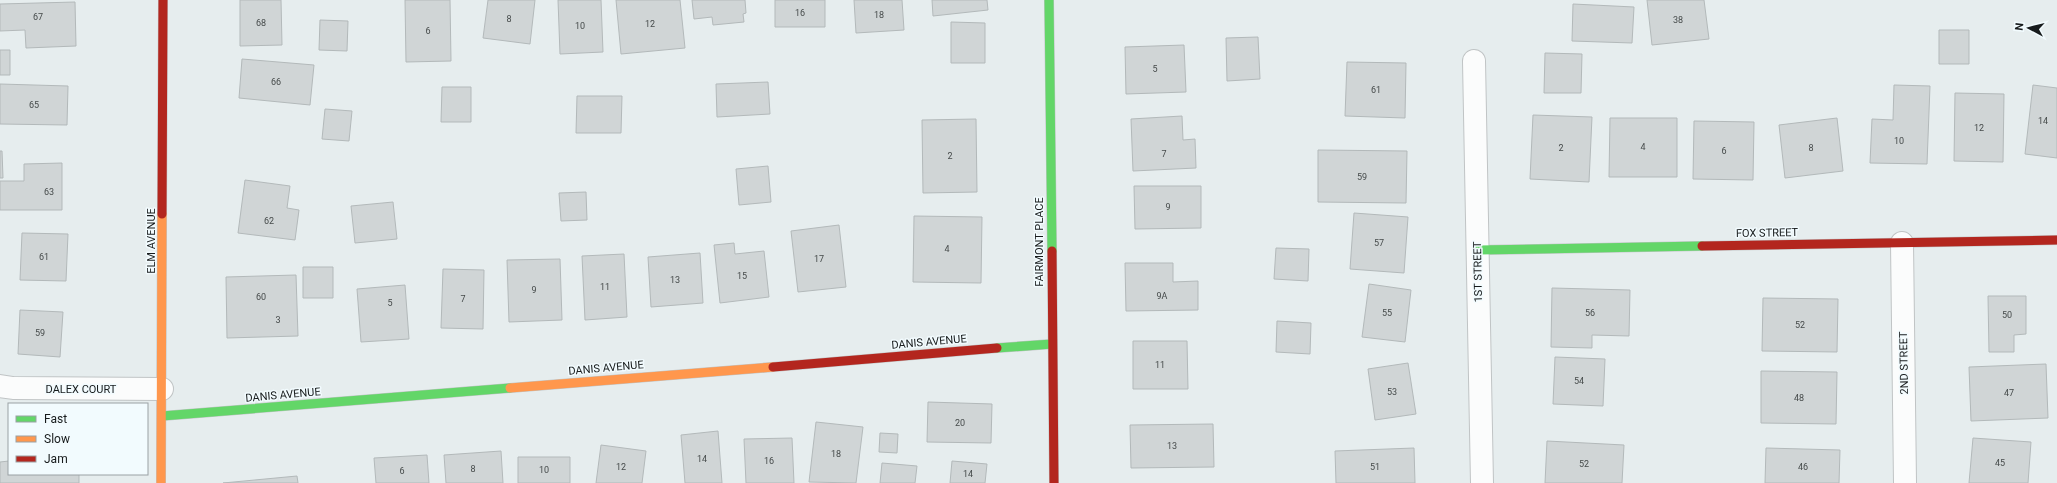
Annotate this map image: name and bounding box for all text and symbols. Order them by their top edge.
house number: 16 [795,8,805,18]
north arrow [2009,8,2049,48]
house number: 18 [874,10,884,20]
house number: 67 [33,12,43,22]
house number: 8 [506,14,512,24]
house number: 38 [1673,15,1683,25]
house number: 68 [256,18,266,28]
house number: 12 [645,19,655,29]
house number: 10 [575,21,585,31]
text: N [2013,22,2027,31]
house number: 6 [425,26,431,36]
house number: 5 [1152,64,1158,74]
house number: 66 [271,77,281,87]
house number: 61 [1371,85,1381,95]
house number: 65 [29,100,39,110]
house number: 14 [2038,116,2048,126]
house number: 12 [1974,123,1984,133]
house number: 10 [1894,136,1904,146]
house number: 4 [1640,142,1646,152]
house number: 2 [1558,143,1564,153]
house number: 8 [1808,143,1814,153]
house number: 6 [1721,146,1727,156]
house number: 7 [1161,149,1167,159]
house number: 2 [947,151,953,161]
house number: 59 [1357,172,1367,182]
house number: 63 [44,187,54,197]
street label: FAIRMONT PLACE [1033,197,1046,287]
house number: 9 [1165,202,1171,212]
street label: ELM AVENUE [145,208,158,274]
house number: 62 [264,216,274,226]
street label: FOX STREET [1736,226,1799,240]
house number: 57 [1374,238,1384,248]
street label: 1ST STREET [1471,241,1485,303]
house number: 4 [944,244,950,254]
house number: 61 [39,252,49,262]
house number: 17 [814,254,824,264]
house number: 15 [737,271,747,281]
house number: 13 [670,275,680,285]
house number: 11 [600,282,610,292]
house number: 9 [531,285,537,295]
house number: 9A [1157,291,1168,301]
house number: 60 [256,292,266,302]
house number: 7 [460,294,466,304]
house number: 5 [387,298,393,308]
house number: 55 [1382,308,1392,318]
house number: 56 [1585,308,1595,318]
house number: 50 [2002,310,2012,320]
house number: 3 [275,315,281,325]
house number: 52 [1795,320,1805,330]
house number: 59 [35,328,45,338]
street label: 2ND STREET [1897,331,1911,395]
street label: DANIS AVENUE [891,332,967,352]
street label: DANIS AVENUE [568,358,644,378]
house number: 11 [1155,360,1165,370]
house number: 54 [1574,376,1584,386]
street label: DALEX COURT [46,383,117,396]
street label: DANIS AVENUE [245,385,321,405]
house number: 53 [1387,387,1397,397]
house number: 47 [2004,388,2014,398]
house number: 48 [1794,393,1804,403]
legend [8,403,148,475]
text: Fast [44,412,67,426]
house number: 20 [955,418,965,428]
text: Slow [44,432,70,446]
house number: 13 [1167,441,1177,451]
house number: 18 [831,449,841,459]
text: Jam [44,452,68,466]
house number: 14 [697,454,707,464]
house number: 16 [764,456,774,466]
house number: 45 [1995,458,2005,468]
house number: 52 [1579,459,1589,469]
house number: 12 [616,462,626,472]
house number: 51 [1370,462,1380,472]
house number: 46 [1798,462,1808,472]
house number: 8 [470,464,476,474]
house number: 10 [539,465,549,475]
house number: 6 [399,466,405,476]
house number: 14 [963,469,973,479]

